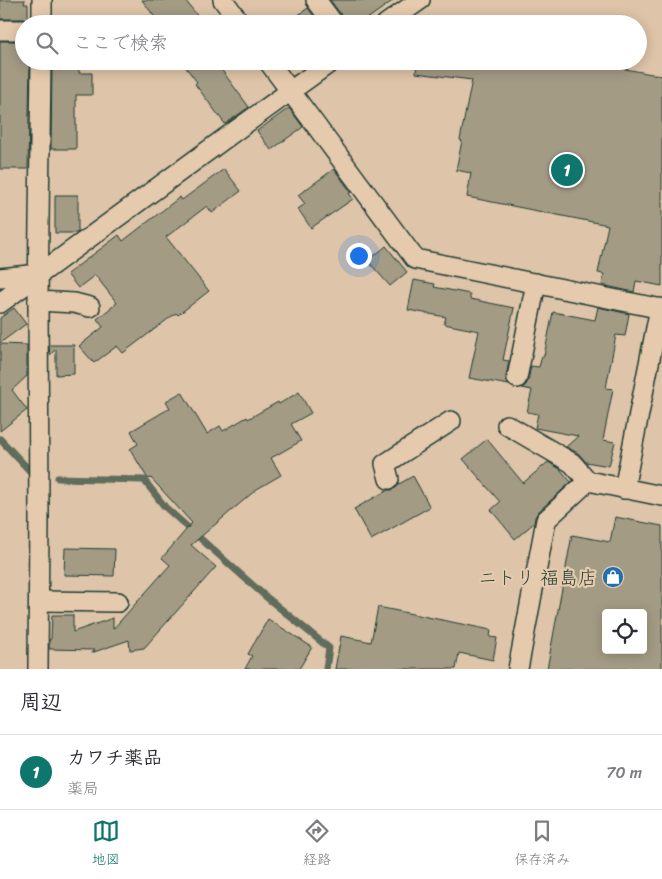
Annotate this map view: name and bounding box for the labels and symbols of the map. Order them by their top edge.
pin: 1 [551,151,583,189]
your location [346,243,372,269]
place label: ニトリ 福島店 [478,561,597,594]
shop icon: ニトリ 福島店 [601,565,625,589]

